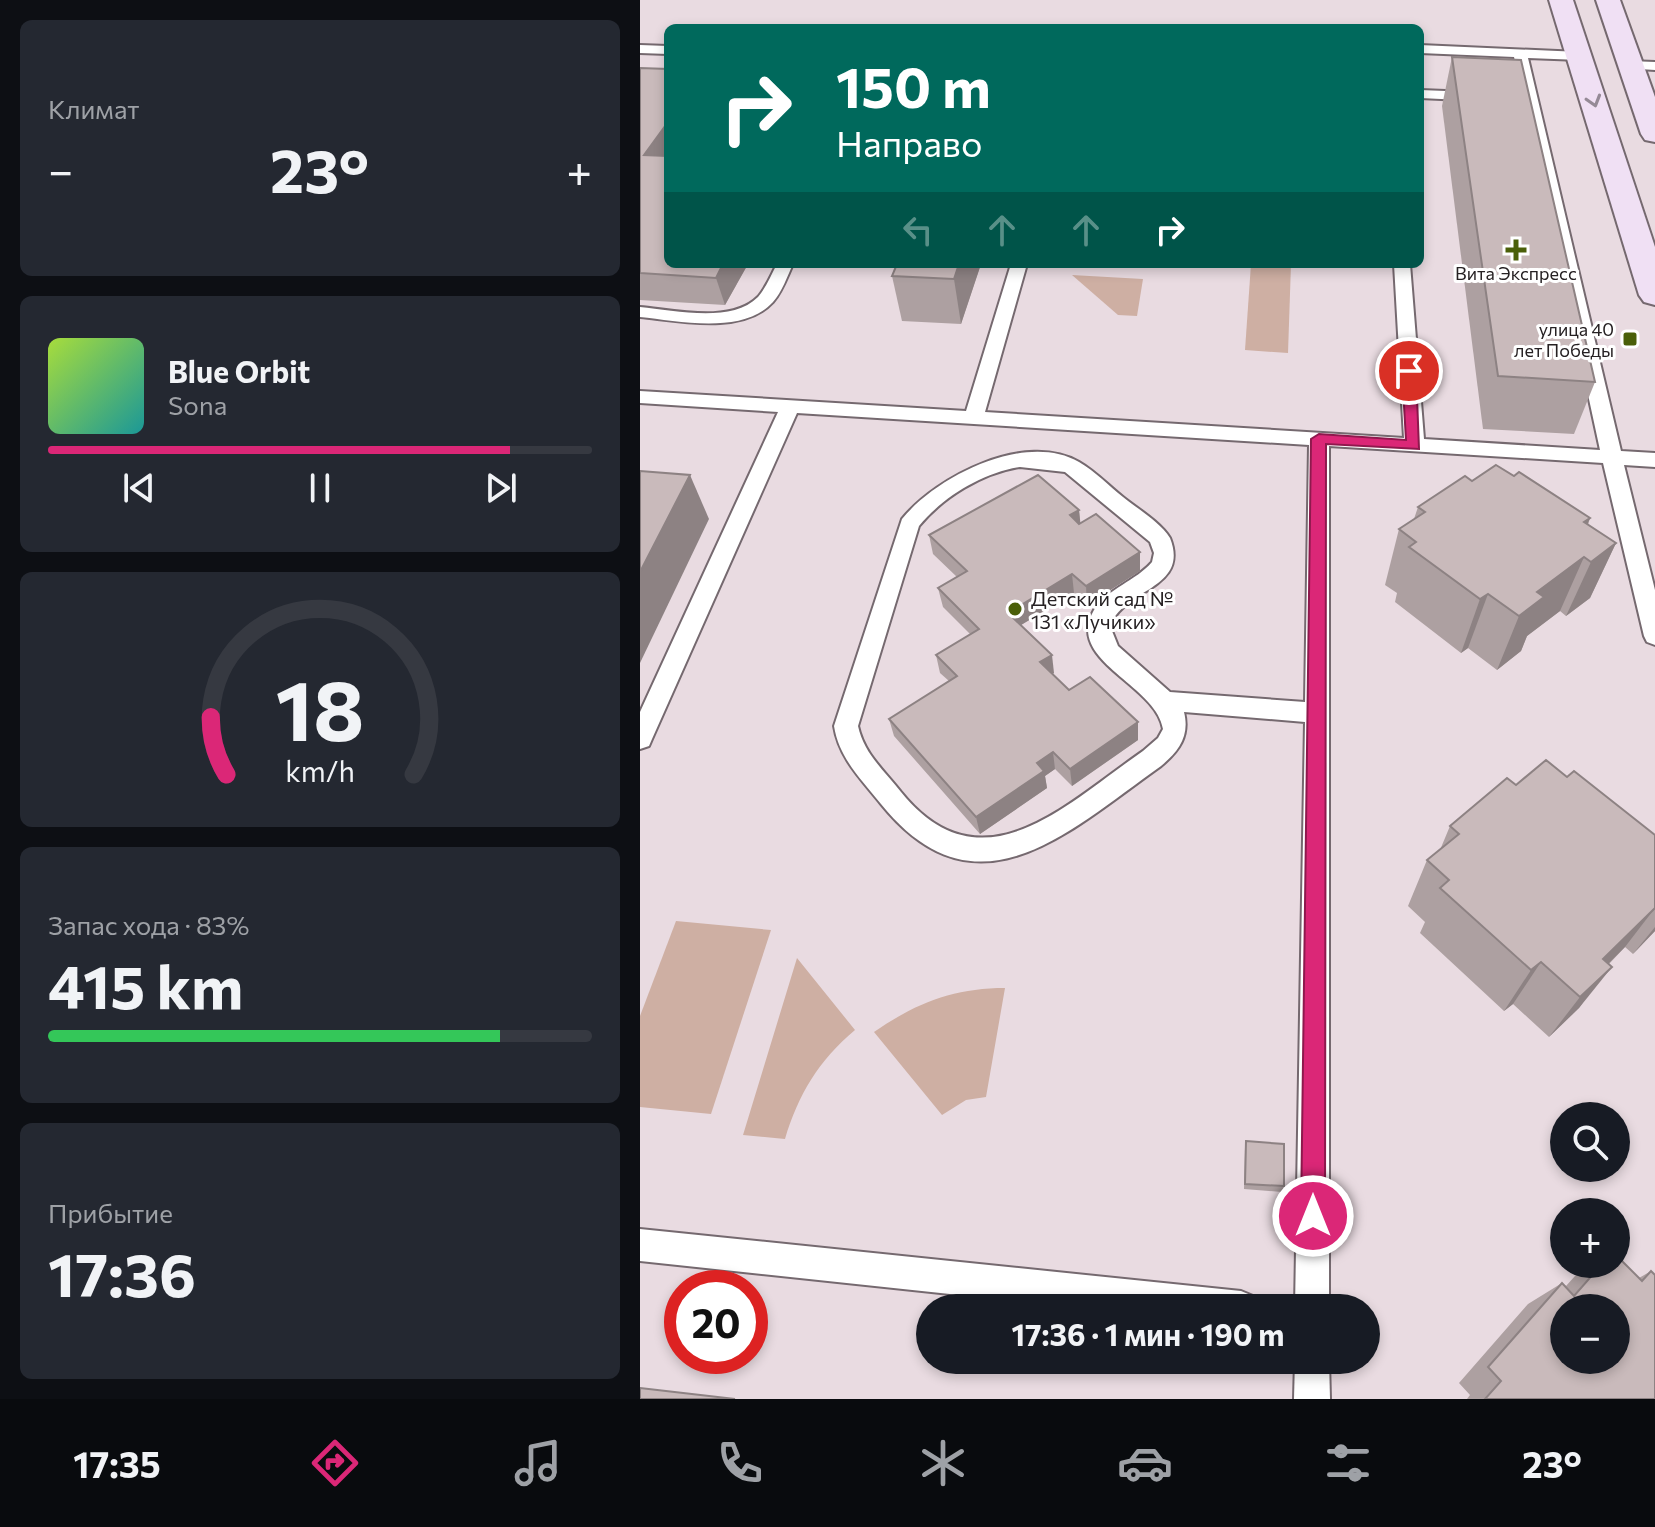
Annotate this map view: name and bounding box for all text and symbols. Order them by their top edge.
text: 150 m [836,51,991,120]
icon: right [704,56,808,160]
text: Климат [48,93,140,124]
one-way arrow [1585,93,1601,107]
text: Направо [836,120,982,164]
text: 23° [270,132,369,205]
text: − [48,142,73,196]
text: + [566,142,592,196]
icon: left [896,208,940,252]
icon: ahead [980,208,1024,252]
icon: ahead [1064,208,1108,252]
icon: right [1148,208,1192,252]
marker: Вита Экспресс [1507,241,1525,259]
place label: Вита Экспресс [1455,262,1577,284]
place label: улица 40 лет Победы [1514,318,1614,361]
marker: улица 40 лет Победы [1621,330,1639,348]
pin [1375,337,1443,405]
icon: arrive [1387,349,1431,393]
text: Blue Orbit [168,352,310,389]
text: Sona [168,389,227,420]
icon: previous [117,466,161,510]
icon: pause [298,466,342,510]
icon: next [479,466,523,510]
place label: Детский сад № 131 «Лучики» [1031,586,1173,633]
marker: Детский сад № 131 «Лучики» [1006,600,1024,618]
text: 18 [275,656,365,758]
text: km/h [285,754,355,789]
text: Запас хода · 83% [48,909,249,940]
text: 415 km [48,948,243,1021]
map controls [1550,1102,1630,1374]
button: search [1550,1102,1630,1182]
position arrow [1271,1174,1355,1258]
text: Прибытие [48,1197,173,1228]
button: + [1550,1198,1630,1278]
text: 17:36 [48,1236,196,1309]
speed limit sign: 20 [664,1270,768,1374]
button: − [1550,1294,1630,1374]
text: 17:36 · 1 мин · 190 m [1011,1315,1285,1352]
icon: directions [307,1435,363,1491]
icon: music [510,1435,566,1491]
icon: phone [712,1435,768,1491]
icon: climate [915,1435,971,1491]
icon: car [1117,1435,1173,1491]
icon: filters [1320,1435,1376,1491]
text: 17:35 [73,1441,161,1485]
text: 23° [1522,1441,1582,1485]

